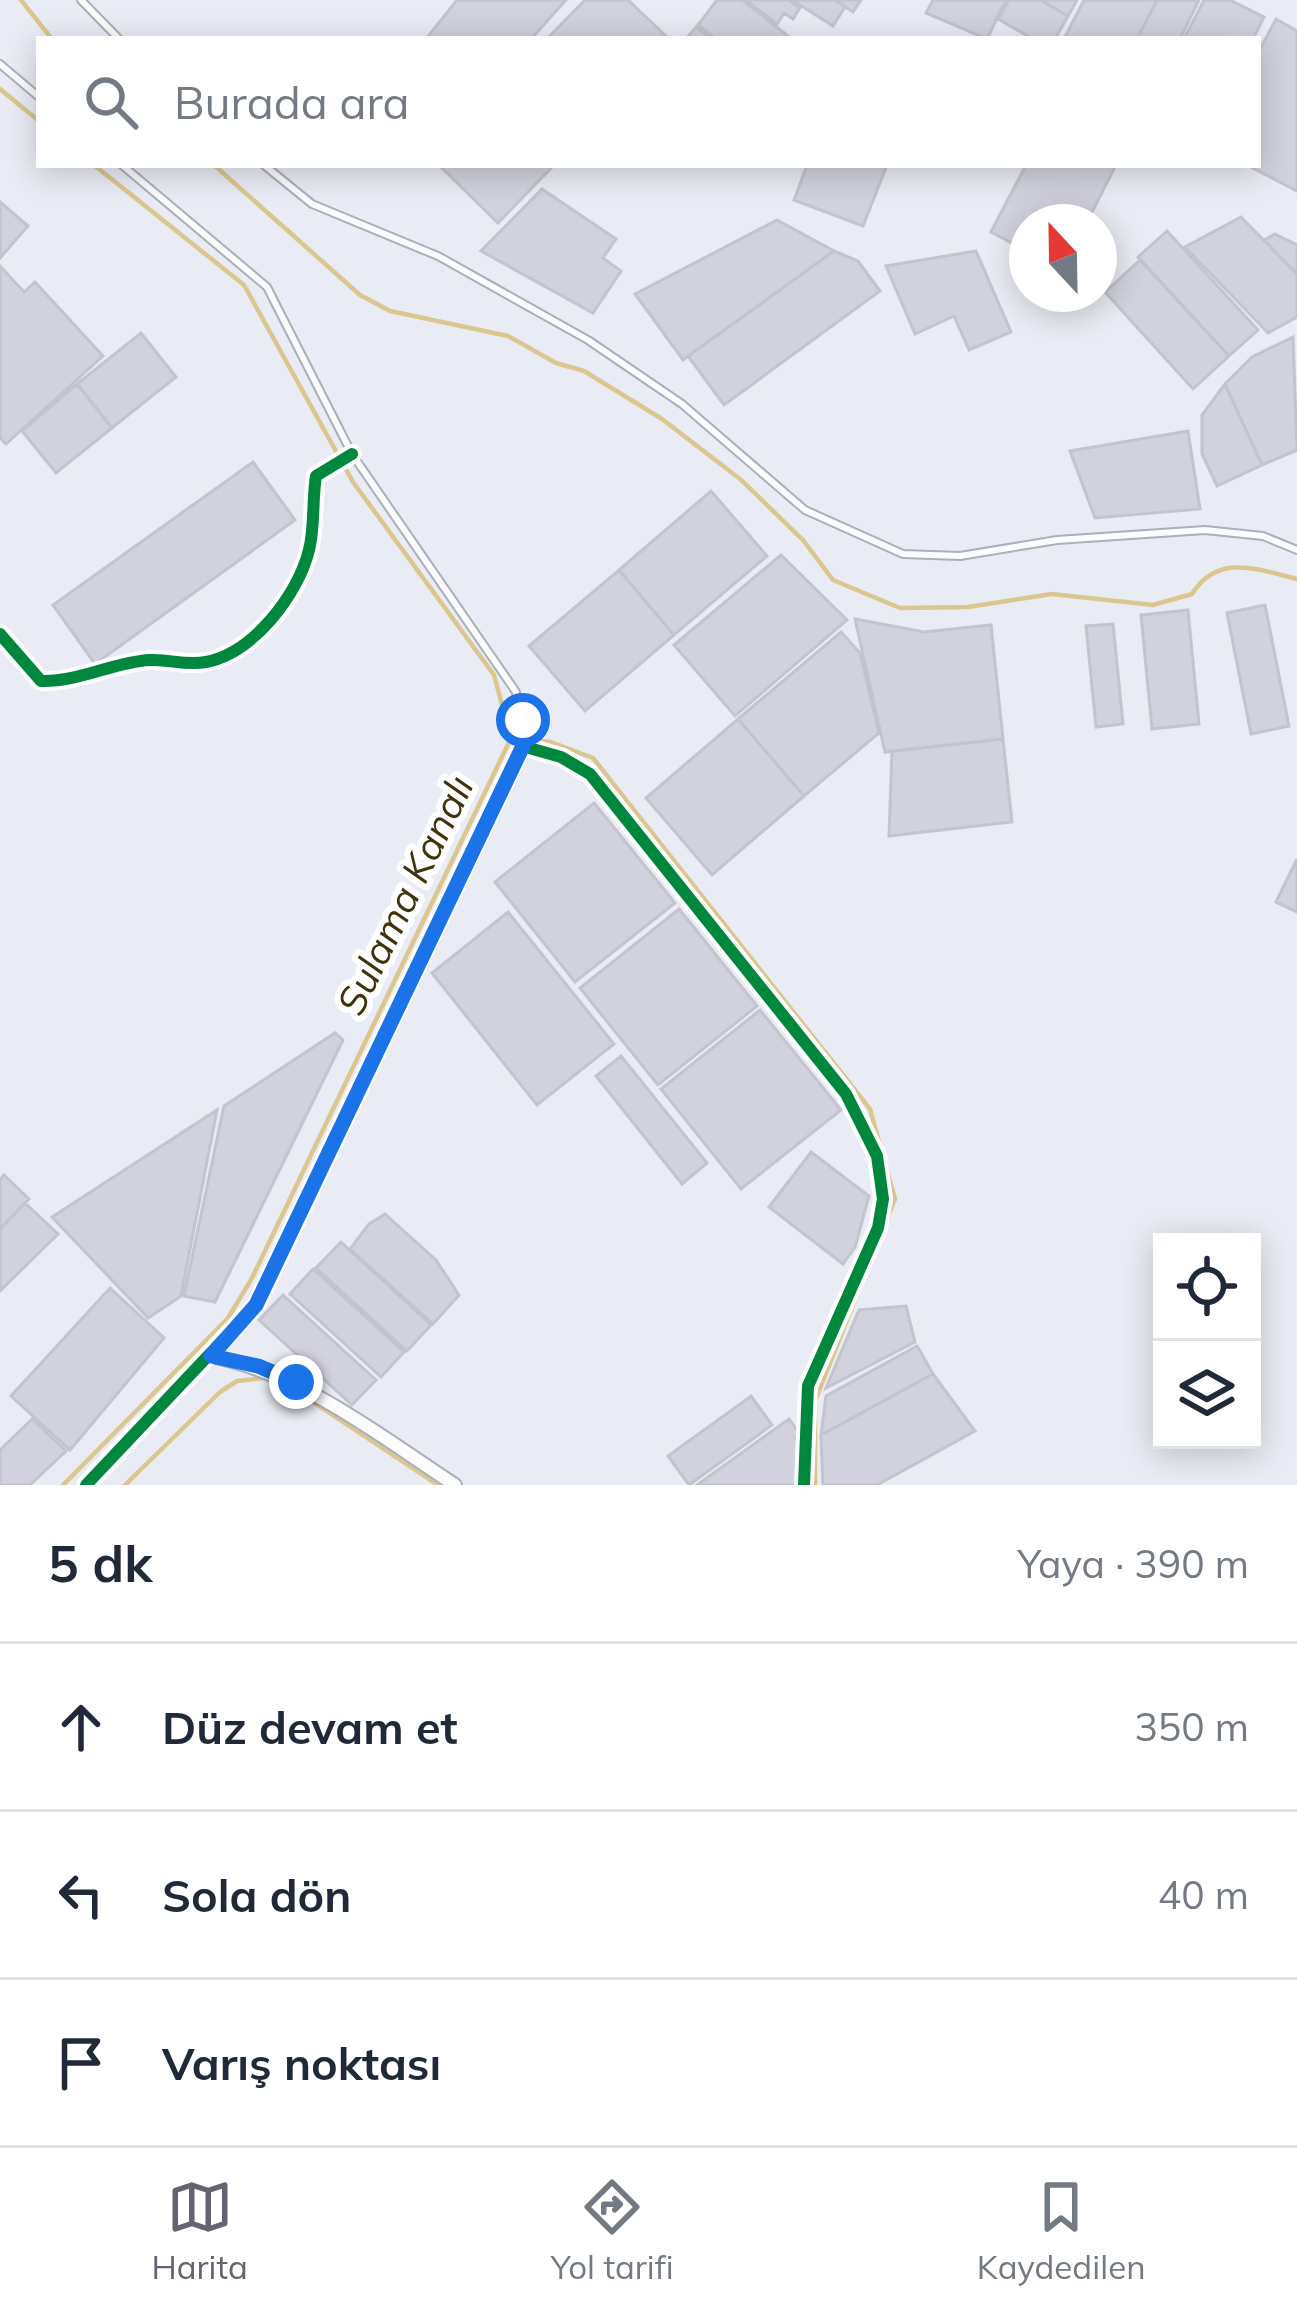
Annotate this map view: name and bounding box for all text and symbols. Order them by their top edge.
search box [36,36,1261,168]
icon: search [78,69,144,135]
text: Burada ara [174,74,410,130]
north arrow [1009,204,1117,312]
route start [496,693,550,747]
water label: Sulama Kanalı [325,767,484,1022]
map controls [1153,1233,1261,1449]
button: locate [1153,1233,1261,1341]
button: layers [1153,1341,1261,1449]
route end [269,1355,323,1409]
text: 5 dk [48,1531,152,1595]
text: Yaya · 390 m [1017,1539,1249,1588]
icon: ahead [48,1694,114,1760]
text: Düz devam et [162,1699,458,1755]
text: 350 m [1134,1702,1249,1751]
icon: left [48,1862,114,1928]
text: Sola dön [162,1867,351,1923]
text: 40 m [1158,1870,1249,1919]
icon: arrive [48,2030,114,2096]
text: Varış noktası [162,2035,441,2091]
tab: Harita [152,2174,248,2287]
tab: Yol tarifi [551,2174,674,2287]
tab: Kaydedilen [977,2174,1145,2287]

